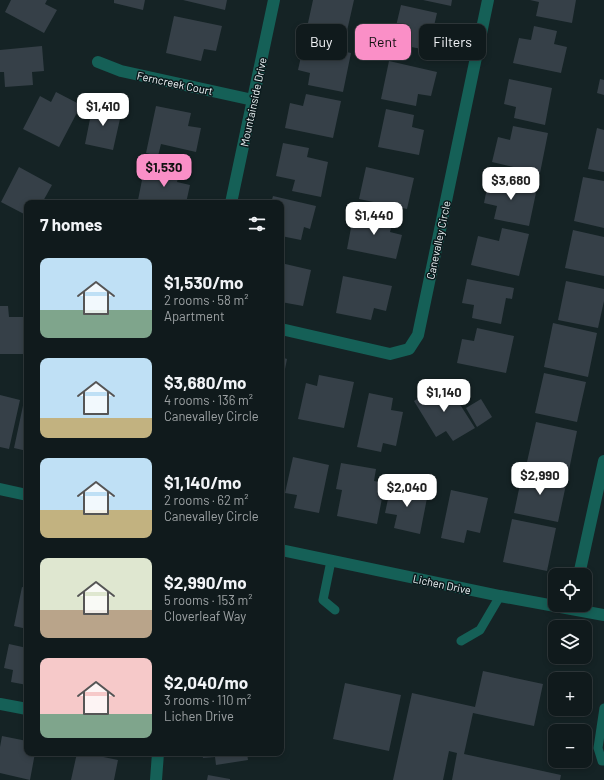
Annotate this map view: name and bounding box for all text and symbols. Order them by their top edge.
chip: Buy [296,24,347,60]
chip: Rent [355,24,411,60]
chip: Filters [419,24,486,60]
street label: Mountainside Drive [237,56,269,148]
street label: Ferncreek Court [136,69,214,97]
pin: $1,410 [70,93,136,127]
text: $1,410 [86,98,120,114]
pin: $1,530 [131,154,197,188]
text: $1,530 [146,159,182,175]
pin: $3,680 [478,167,544,201]
text: $3,680 [491,172,531,188]
street label: Canevalley Circle [423,199,453,281]
pin: $1,440 [341,202,407,236]
text: $1,440 [355,207,393,223]
icon: filters [246,213,268,235]
text: 7 homes [40,214,102,234]
text: $1,530/mo [164,272,243,292]
icon: home [72,274,120,322]
text: 2 rooms · 58 m² [164,292,248,308]
text: Apartment [164,308,225,324]
text: $3,680/mo [164,372,247,392]
icon: home [72,374,120,422]
pin: $1,140 [411,379,477,413]
text: $1,140 [426,384,462,400]
text: 4 rooms · 136 m² [164,392,253,408]
text: Canevalley Circle [164,408,259,424]
pin: $2,990 [507,462,573,496]
text: $2,990 [520,467,560,483]
text: $1,140/mo [164,472,241,492]
icon: home [72,474,120,522]
pin: $2,040 [374,474,440,508]
text: $2,040 [387,479,427,495]
text: 2 rooms · 62 m² [164,492,249,508]
text: Canevalley Circle [164,508,259,524]
map controls [548,568,592,768]
button: locate [548,568,592,612]
street label: Lichen Drive [412,571,472,597]
text: $2,990/mo [164,572,247,592]
icon: home [72,574,120,622]
text: 5 rooms · 153 m² [164,592,253,608]
text: Cloverleaf Way [164,608,246,624]
button: layers [548,620,592,664]
text: $2,040/mo [164,672,248,692]
button: + [548,672,592,716]
icon: home [72,674,120,722]
text: 3 rooms · 110 m² [164,692,251,708]
text: Lichen Drive [164,708,234,724]
button: − [548,724,592,768]

